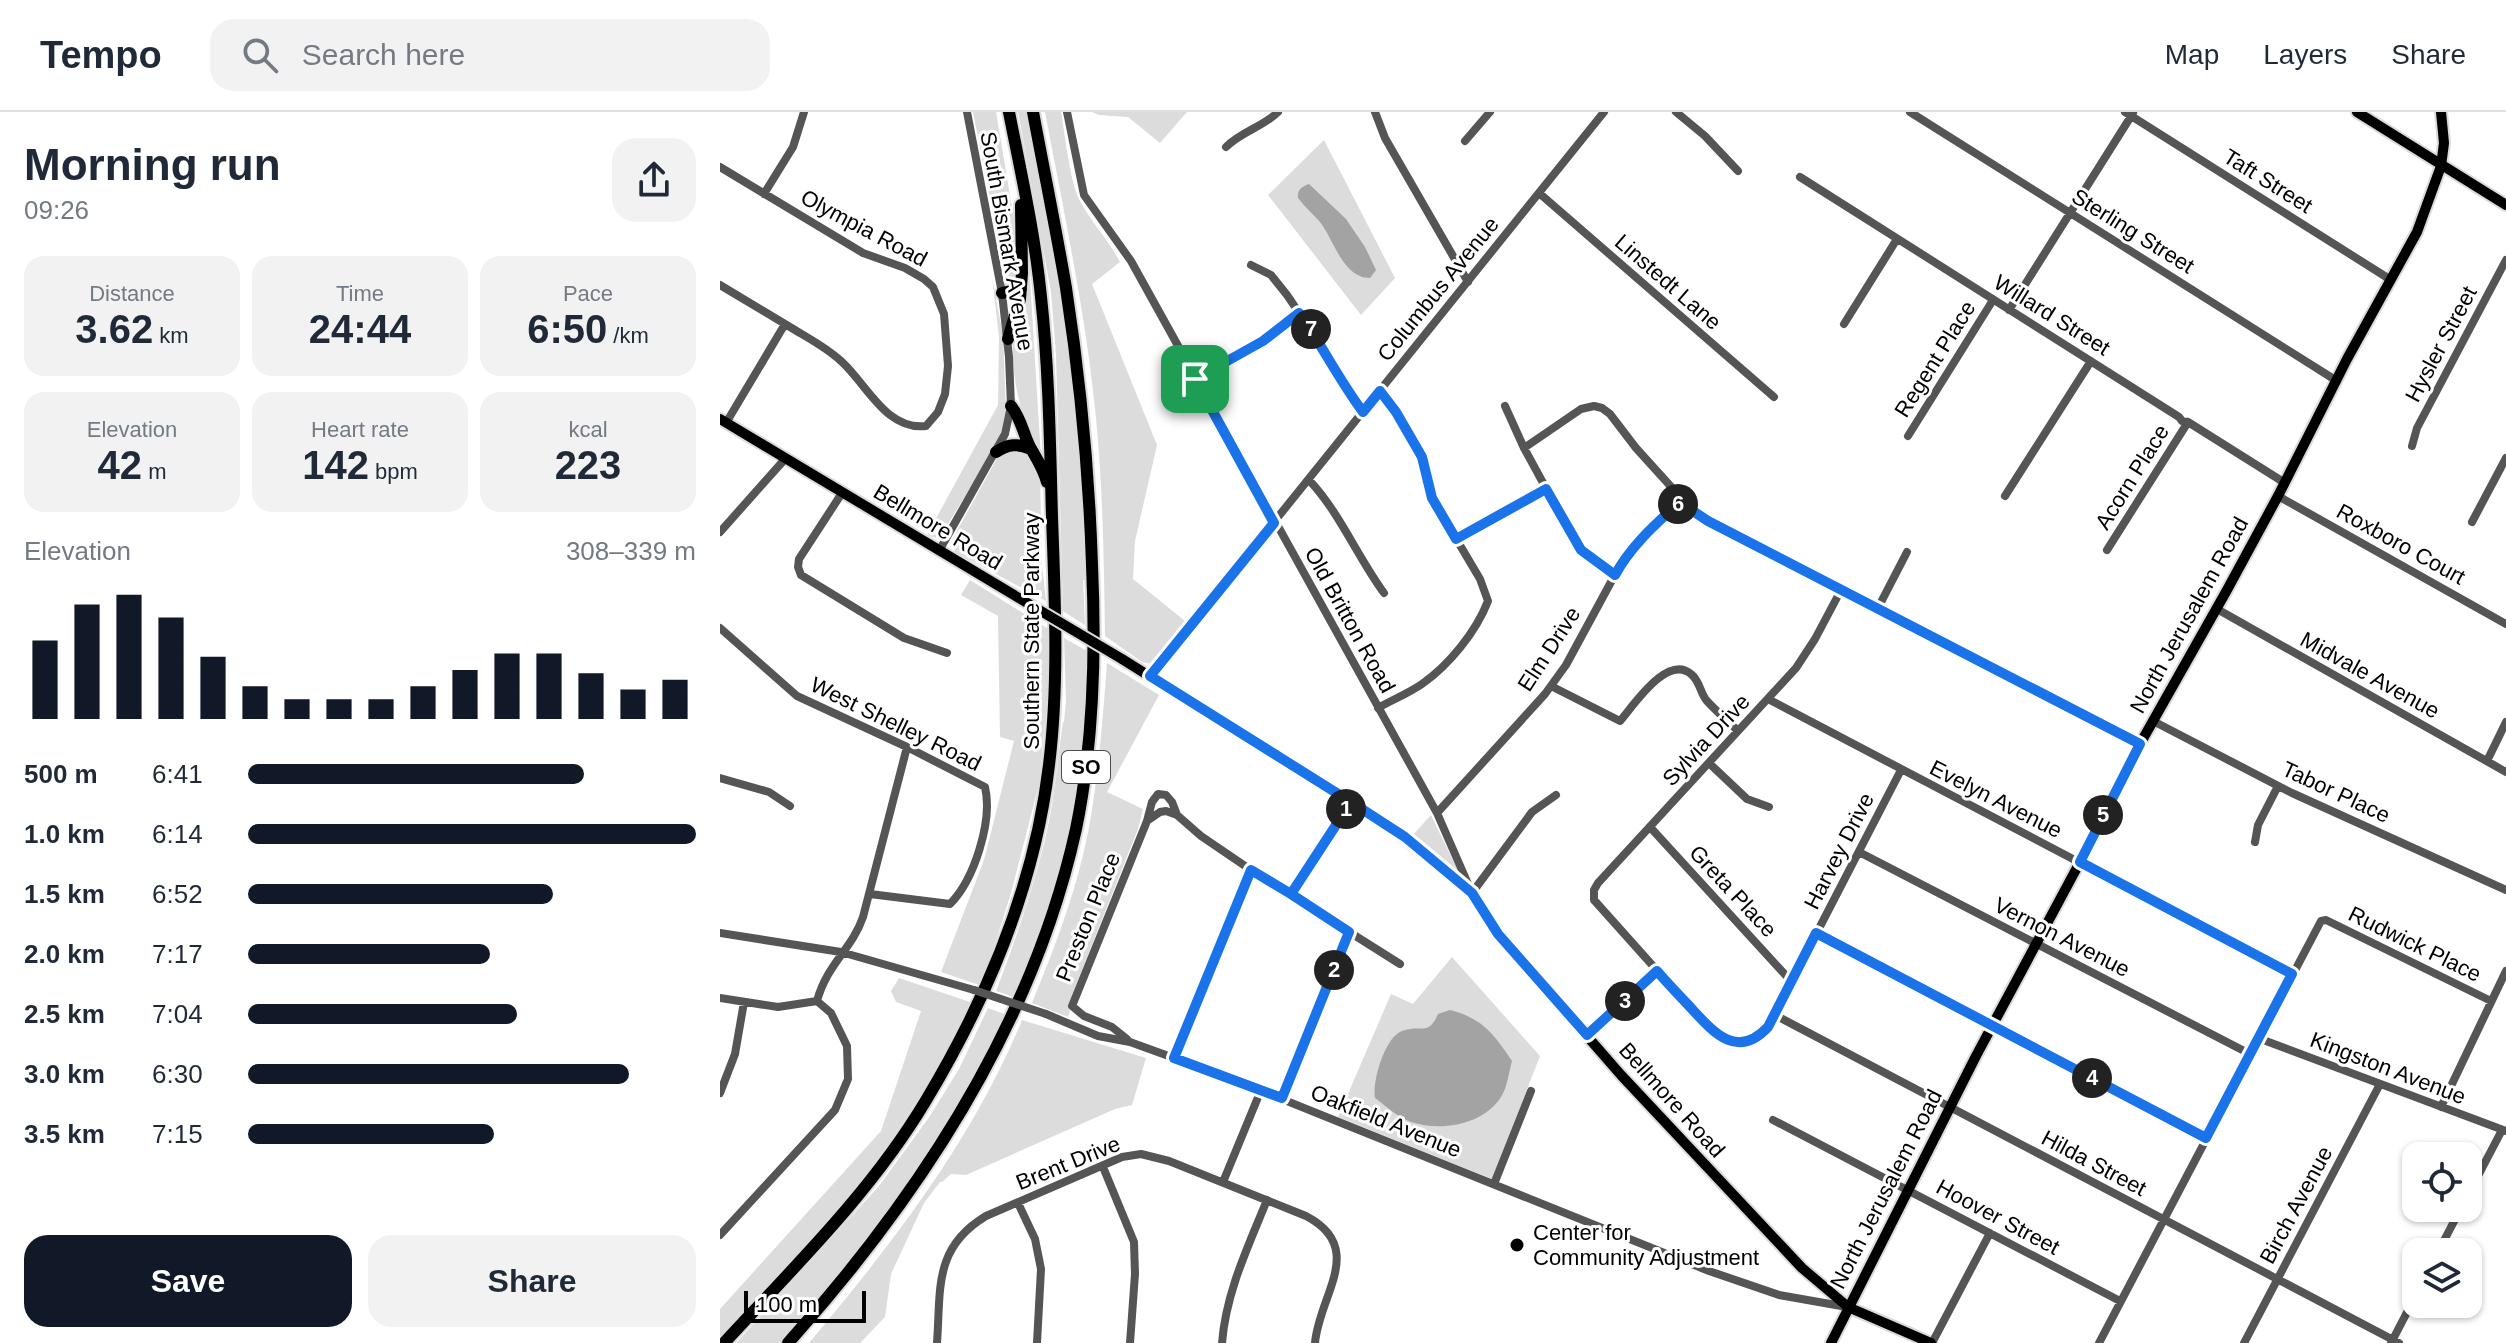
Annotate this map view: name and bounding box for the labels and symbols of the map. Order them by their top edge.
street label: South Bismark Avenue [975,129,1039,353]
street label: Taft Street [2219,144,2317,218]
street label: Sterling Street [2067,183,2199,279]
street label: Olympia Road [797,184,931,272]
street label: Columbus Avenue [1372,212,1504,366]
street label: Linstedt Lane [1610,229,1726,335]
street label: Willard Street [1989,269,2115,361]
street label: Hysler Street [2400,282,2482,406]
street label: Regent Place [1889,296,1981,422]
pin: 7 [1291,309,1331,349]
pin [1161,345,1229,413]
street label: Acorn Place [2090,420,2174,534]
street label: Bellmore Road [869,479,1007,575]
pin: 6 [1658,484,1698,524]
street label: Roxboro Court [2332,498,2470,590]
street label: Southern State Parkway [1019,512,1044,750]
street label: North Jerusalem Road [2125,513,2253,717]
street label: Old Britton Road [1300,543,1400,697]
street label: Elm Drive [1513,602,1585,696]
street label: Midvale Avenue [2296,627,2444,723]
street label: West Shelley Road [807,672,985,776]
street label: Sylvia Drive [1657,689,1755,791]
road number: SO [1062,751,1110,783]
street label: Evelyn Avenue [1926,755,2066,843]
street label: Tabor Place [2278,756,2394,828]
pin: 1 [1326,789,1366,829]
street label: Harvey Drive [1799,789,1879,913]
pin: 5 [2083,795,2123,835]
street label: Greta Place [1684,840,1782,942]
street label: Preston Place [1051,849,1125,985]
street label: Vernon Avenue [1990,892,2134,982]
street label: Rudwick Place [2345,901,2485,987]
pin: 2 [1314,950,1354,990]
pin: 3 [1605,981,1645,1021]
street label: Kingston Avenue [2307,1027,2469,1109]
street label: Bellmore Road [1614,1038,1730,1162]
pin: 4 [2072,1058,2112,1098]
street label: Oakfield Avenue [1307,1079,1465,1163]
street label: North Jerusalem Road [1825,1085,1947,1293]
street label: Hilda Street [2037,1125,2151,1201]
street label: Brent Drive [1012,1131,1124,1195]
street label: Birch Avenue [2255,1142,2337,1268]
street label: Hoover Street [1932,1174,2064,1260]
place label: Center for Community Adjustment [1533,1220,1759,1270]
marker: Center for Community Adjustment [1508,1236,1526,1254]
scale bar [744,1287,866,1323]

